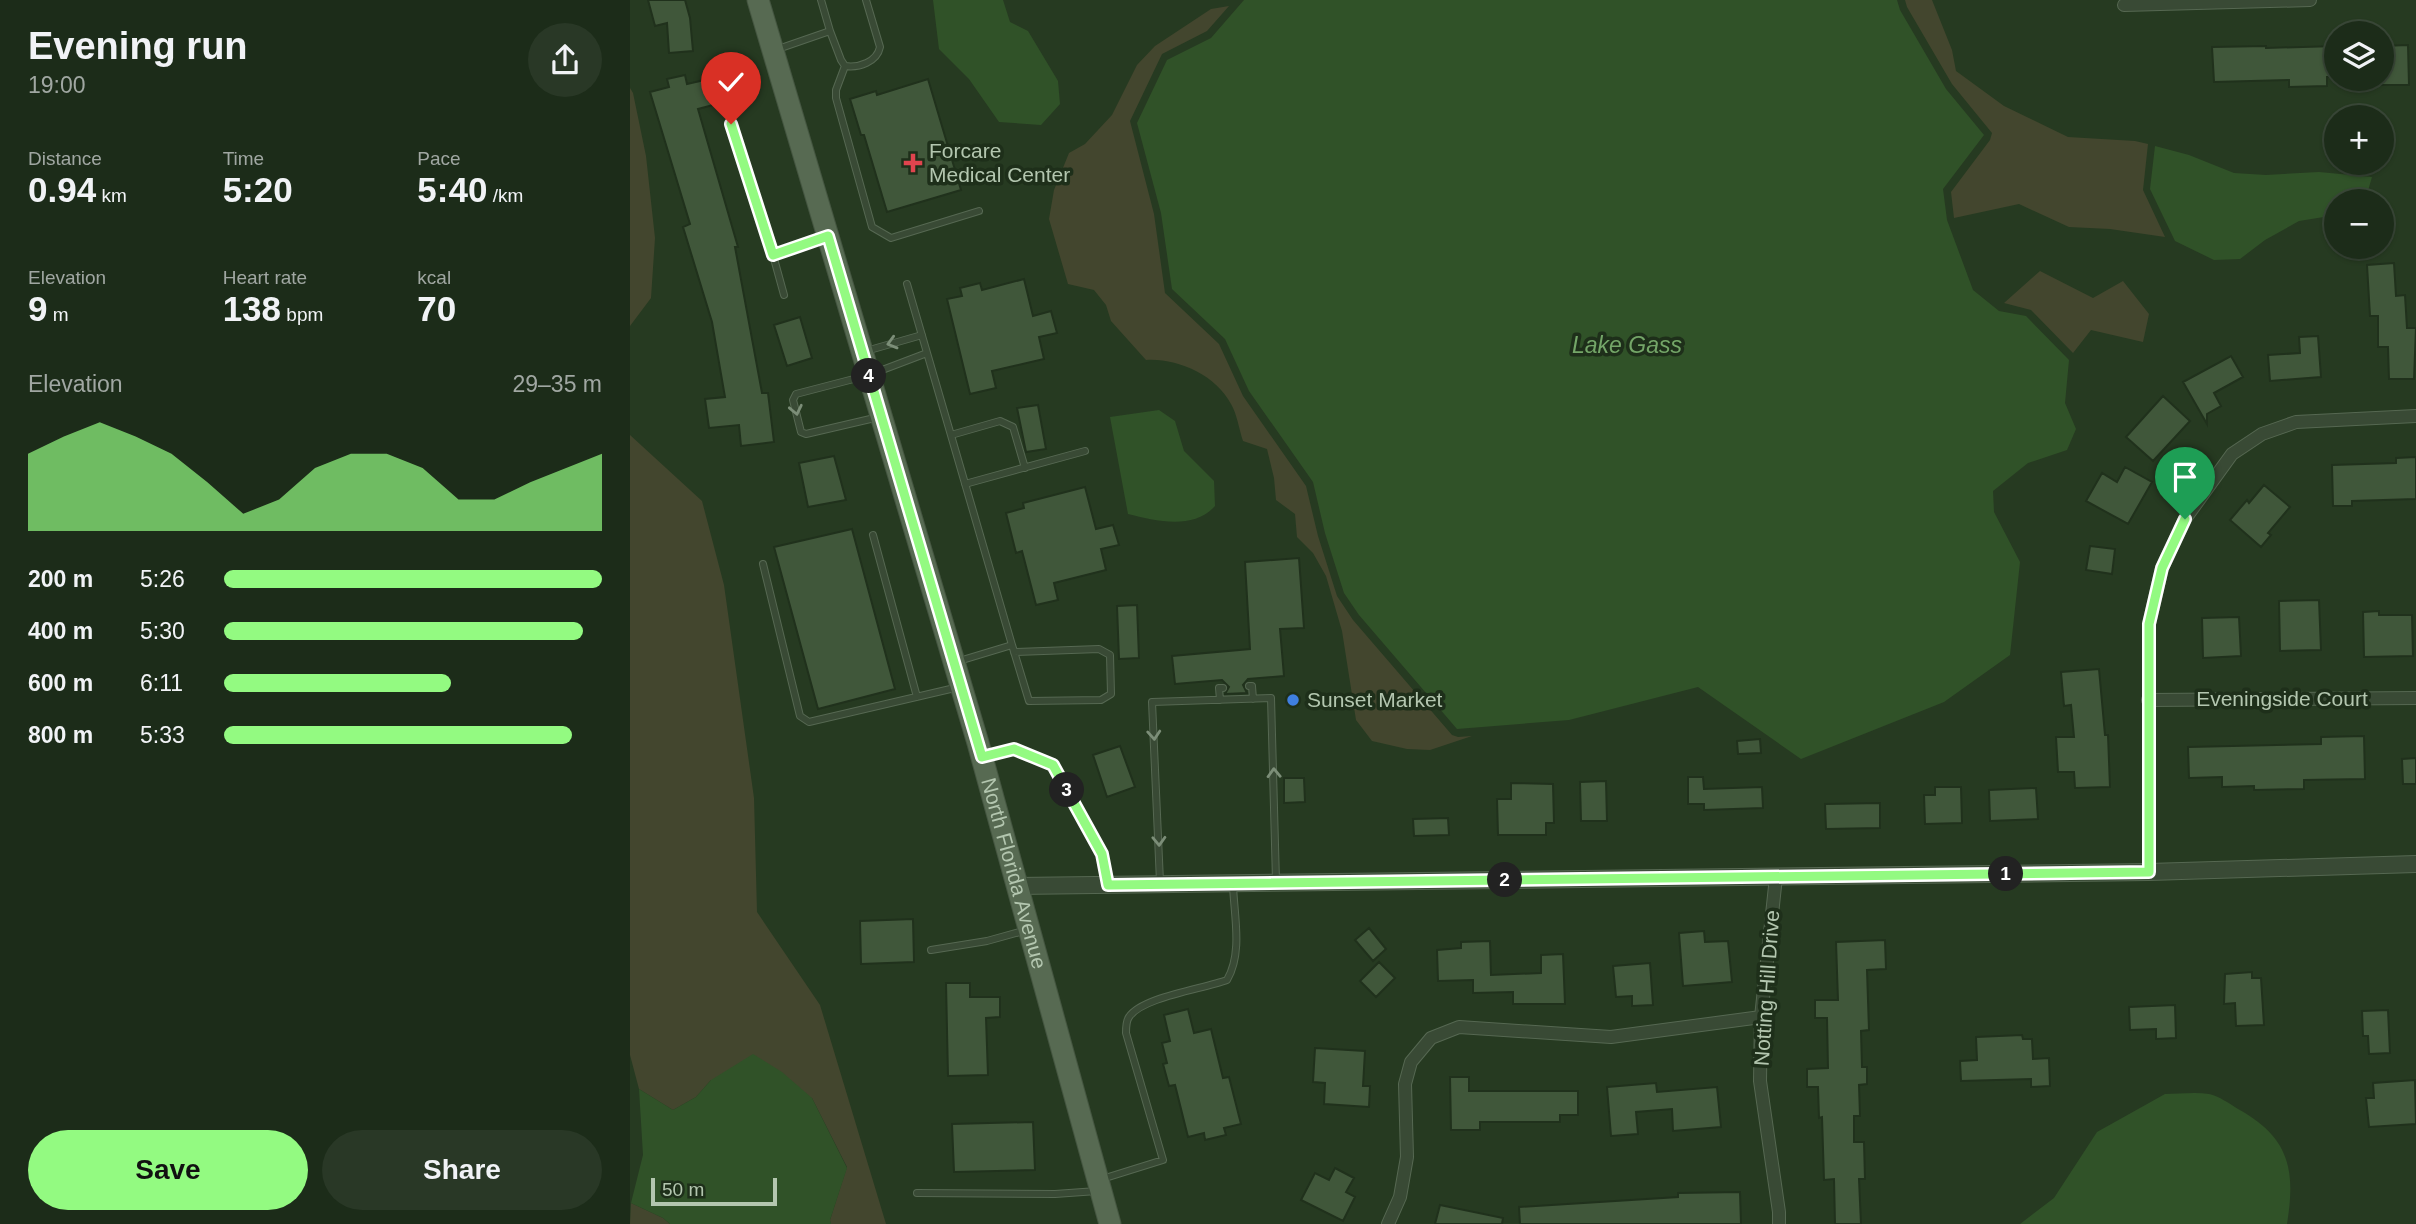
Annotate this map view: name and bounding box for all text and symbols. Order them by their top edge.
map controls [2324,21,2394,259]
button: layers [2324,21,2394,91]
button: share [528,23,602,97]
text: Evening run [28,25,248,67]
pin [701,52,761,124]
icon: check [712,63,750,101]
text: 19:00 [28,72,86,98]
button: + [2324,105,2394,175]
place label: Forcare Medical Center [929,139,1070,186]
text: Distance [28,148,102,169]
text: Time [223,148,264,169]
text: Pace [417,148,461,169]
marker: Forcare Medical Center [903,153,923,173]
text: 0.94 [28,170,96,209]
text: 5:20 [223,170,293,209]
text: 5:40 [417,170,487,209]
text: km [96,185,127,206]
text: /km [487,185,523,206]
button: − [2324,189,2394,259]
text: Elevation [28,267,106,288]
text: Heart rate [223,267,307,288]
text: kcal [417,267,451,288]
text: 9 [28,289,47,328]
text: 138 [223,289,281,328]
text: 70 [417,289,456,328]
text: m [47,304,69,325]
text: bpm [281,304,323,325]
water label: Lake Gass [1572,332,1682,358]
one-way arrow [886,335,898,350]
pin: 4 [852,358,886,394]
text: 4 [863,365,874,386]
text: Elevation [28,371,123,397]
text: 29–35 m [512,371,602,397]
one-way arrow [788,404,803,416]
pin [2155,447,2215,519]
icon: arrive [2166,458,2204,496]
text: 200 m [28,566,93,592]
text: 5:26 [140,566,185,592]
text: 400 m [28,618,93,644]
text: 5:30 [140,618,185,644]
text: 600 m [28,670,93,696]
text: 6:11 [140,670,183,696]
street label: Eveningside Court [2196,687,2368,710]
place label: Sunset Market [1307,688,1443,711]
marker: Sunset Market [1285,692,1301,708]
text: 800 m [28,722,93,748]
text: 5:33 [140,722,185,748]
one-way arrow [1146,730,1161,741]
one-way arrow [1266,767,1281,778]
pin: 3 [1050,772,1084,808]
street label: North Florida Avenue [977,775,1051,971]
text: 3 [1061,779,1072,800]
one-way arrow [1152,836,1167,847]
pin: 1 [1988,856,2024,892]
pin: 2 [1488,862,1522,898]
text: 1 [2000,863,2011,884]
text: 2 [1499,869,1510,890]
street label: Notting Hill Drive [1750,909,1783,1067]
button: Save [28,1130,308,1210]
button: Share [322,1130,602,1210]
scale bar [651,1175,777,1207]
text: 50 m [662,1179,704,1200]

